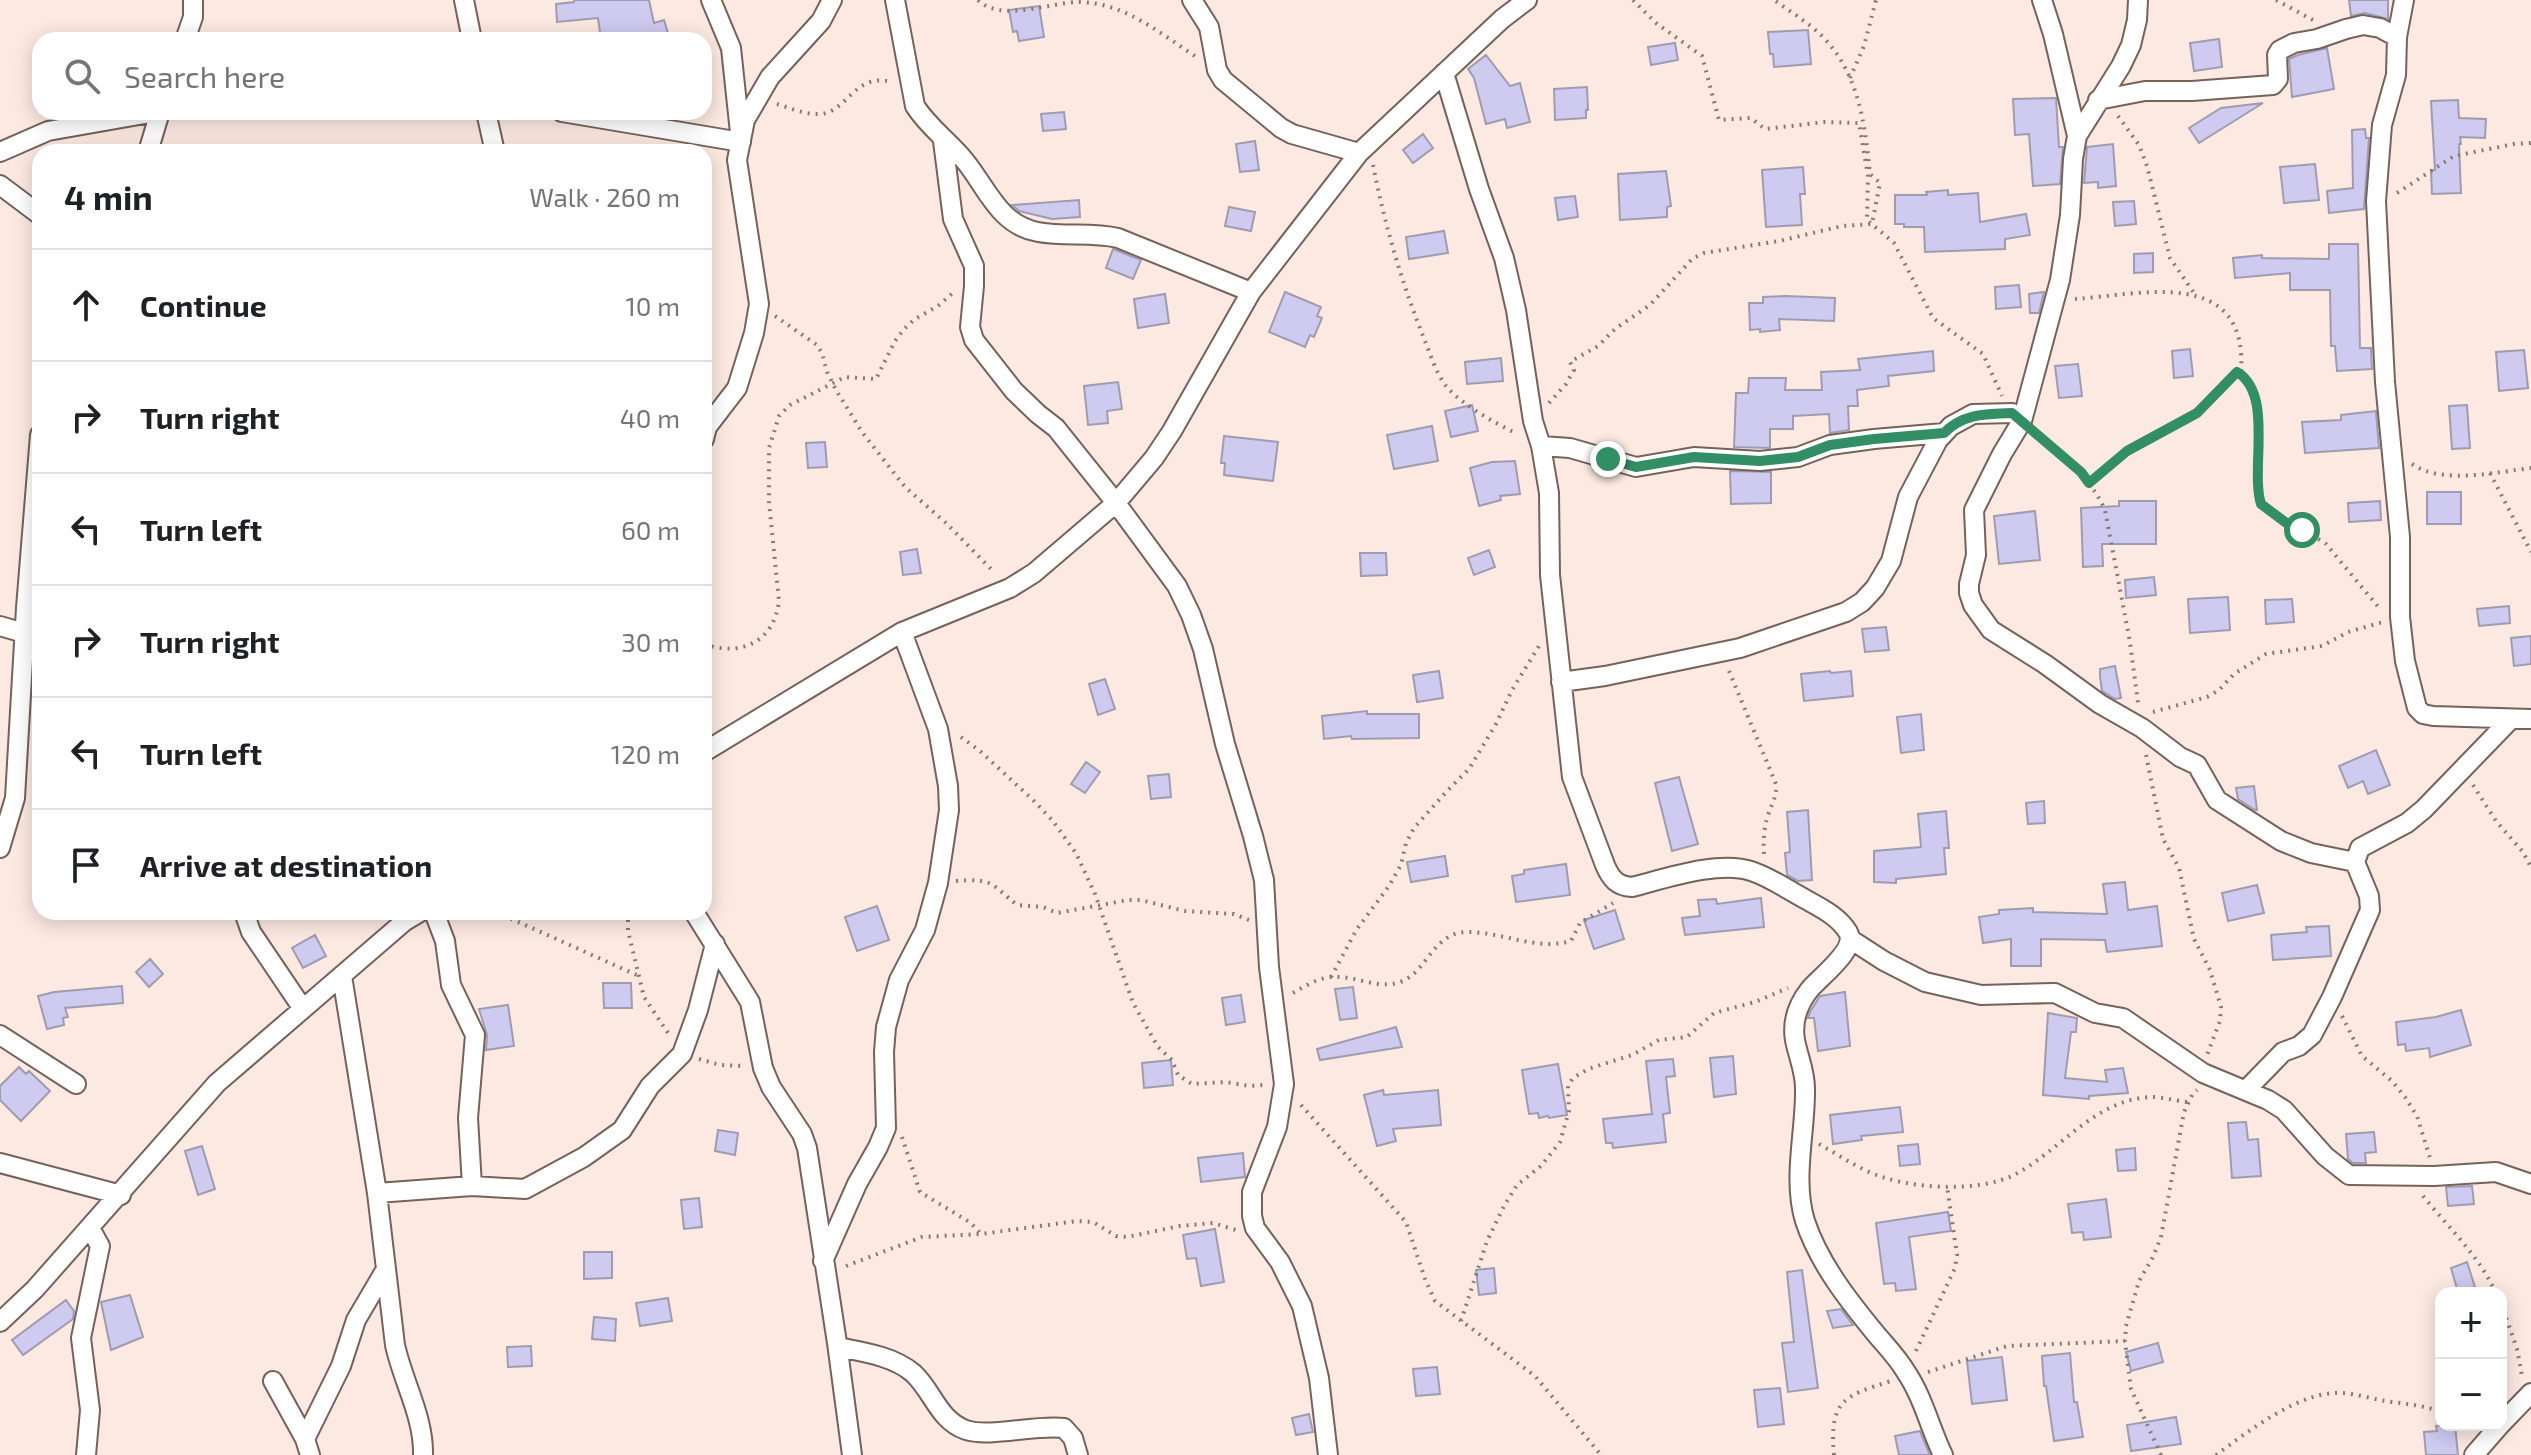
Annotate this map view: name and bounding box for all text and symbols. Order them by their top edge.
search box [32,32,712,120]
icon: search [60,54,104,98]
text: Search here [124,58,285,94]
text: 4 min [64,176,153,217]
text: Walk · 260 m [529,181,680,212]
icon: ahead [64,283,108,327]
text: Continue [140,287,267,323]
text: 10 m [625,290,680,321]
icon: right [64,395,108,439]
text: Turn right [140,399,280,435]
text: 40 m [620,402,680,433]
route end [1590,441,1626,477]
icon: left [64,507,108,551]
text: Turn left [140,511,262,547]
route start [2284,512,2320,548]
text: 60 m [621,514,680,545]
icon: right [64,619,108,663]
text: Turn right [140,623,280,659]
text: 30 m [621,626,680,657]
icon: left [64,731,108,775]
text: Turn left [140,735,262,771]
text: 120 m [611,738,680,769]
icon: arrive [64,843,108,887]
text: Arrive at destination [140,847,432,883]
map controls [2435,1287,2507,1431]
button: + [2435,1287,2507,1359]
button: − [2435,1359,2507,1431]

